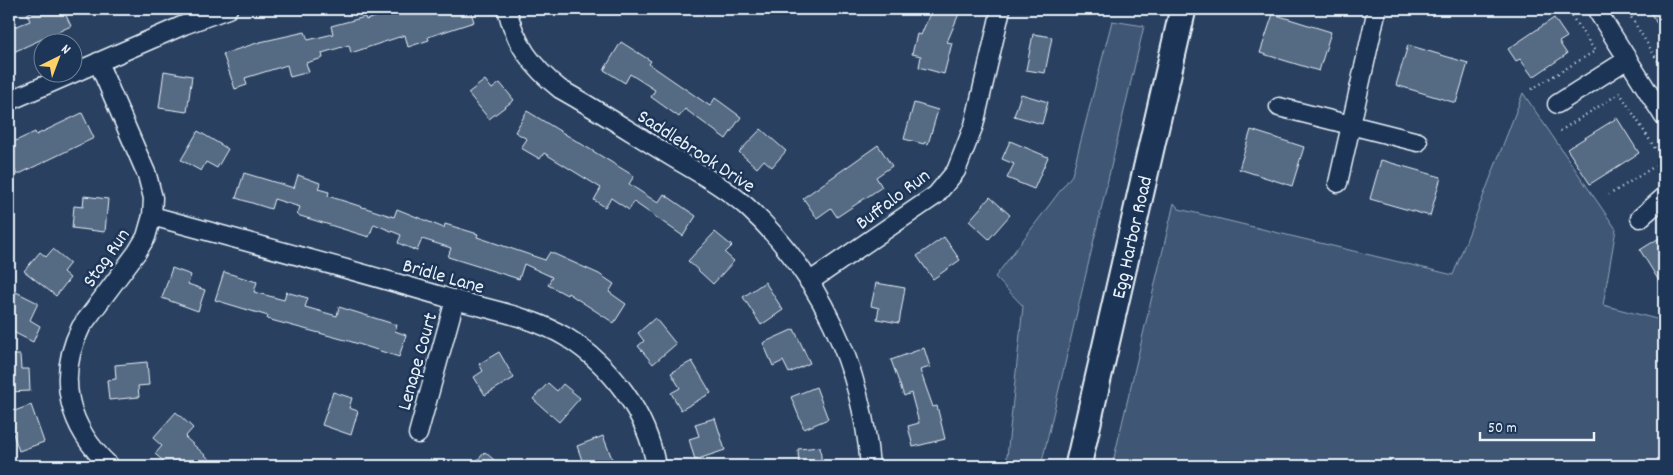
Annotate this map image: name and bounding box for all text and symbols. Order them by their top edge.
north arrow [32,32,82,82]
text: N [56,40,75,60]
street label: Saddlebrook Drive [631,104,760,201]
street label: Buffalo Run [851,163,937,238]
street label: Egg Harbor Road [1106,173,1161,302]
street label: Stag Run [77,223,138,294]
street label: Bridle Lane [399,253,487,303]
street label: Lenape Court [392,310,446,414]
scale bar [1480,410,1594,442]
text: 50 m [1488,418,1517,440]

